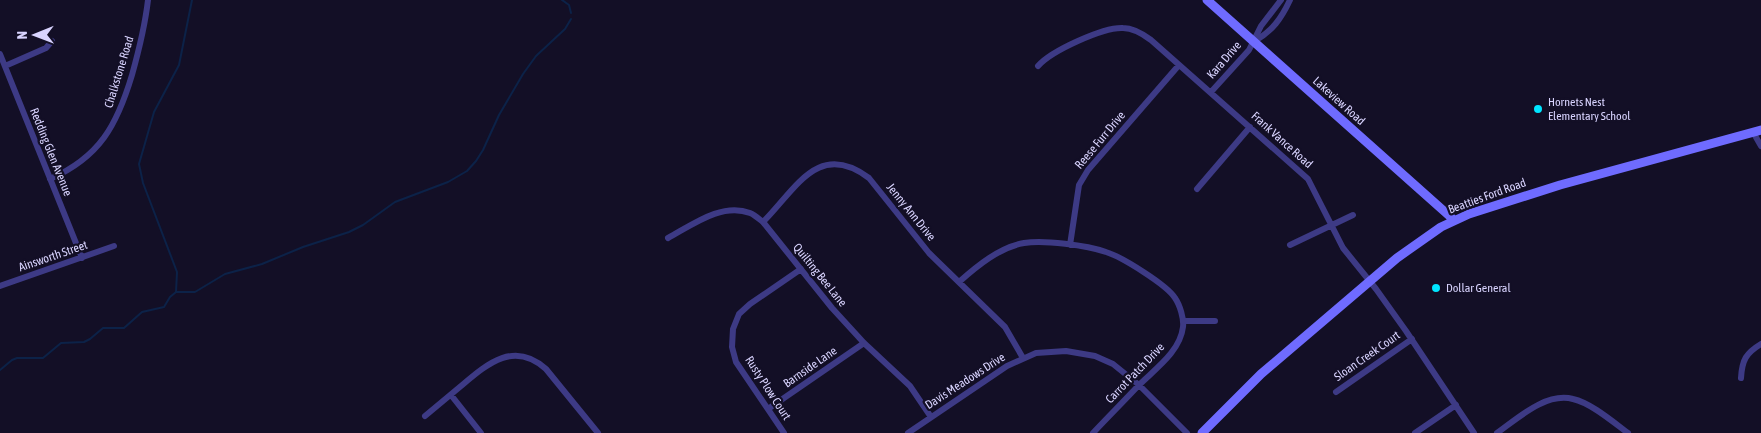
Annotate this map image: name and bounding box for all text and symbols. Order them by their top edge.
north arrow [10,10,60,60]
text: N [14,31,30,39]
street label: Chalkstone Road [101,34,137,110]
street label: Kara Drive [1204,38,1244,82]
street label: Lakeview Road [1310,74,1368,128]
place label: Hornets Nest Elementary School [1548,95,1631,123]
marker: Hornets Nest Elementary School [1532,103,1544,115]
street label: Redding Glen Avenue [27,106,75,198]
street label: Reese Furr Drive [1072,108,1128,172]
street label: Frank Vance Road [1248,109,1316,171]
street label: Beatties Ford Road [1446,175,1528,217]
street label: Jenny Ann Drive [884,180,938,244]
street label: Ainsworth Street [17,237,90,274]
street label: Quilting Bee Lane [790,241,850,309]
place label: Dollar General [1446,281,1511,295]
marker: Dollar General [1430,282,1442,294]
street label: Sloan Creek Court [1331,328,1403,384]
street label: Carrot Patch Drive [1103,340,1167,406]
street label: Barnside Lane [781,344,839,390]
street label: Davis Meadows Drive [922,350,1008,412]
street label: Rusty Plow Court [742,354,794,423]

